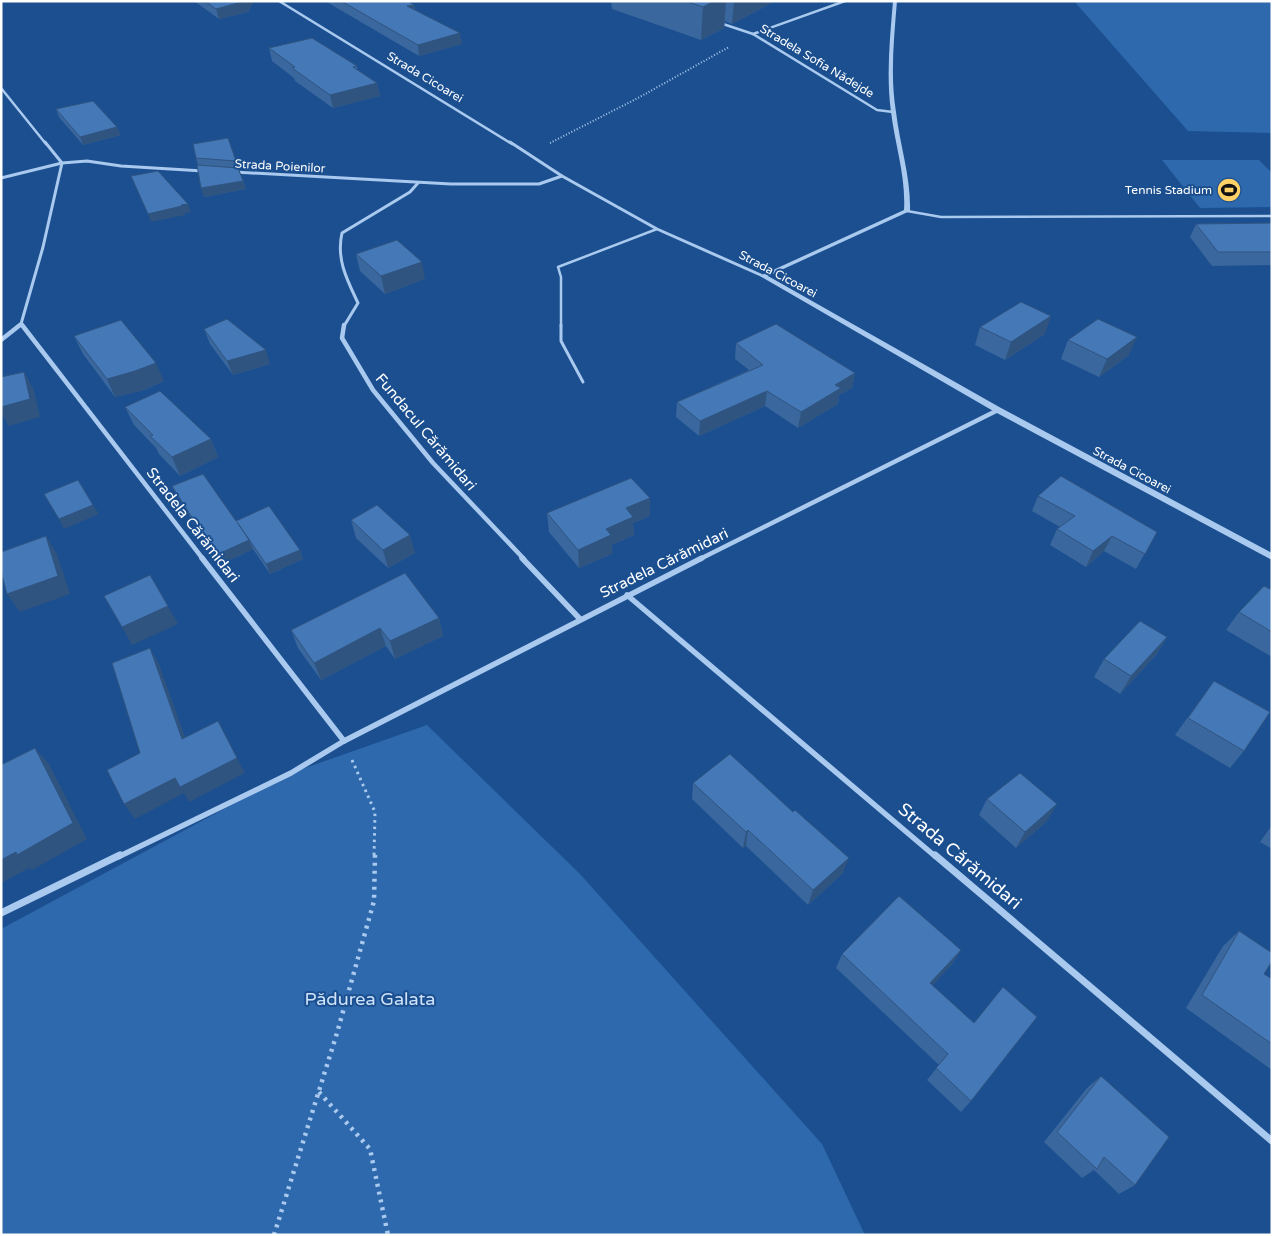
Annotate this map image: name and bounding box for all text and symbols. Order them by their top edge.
street label: Stradela Sofia Nădejde [757,21,877,101]
street label: Strada Cicoarei [384,49,466,105]
street label: Strada Poienilor [234,157,326,175]
sports icon: Tennis Stadium [1216,177,1242,203]
place label: Tennis Stadium [1125,183,1212,197]
street label: Strada Cicoarei [737,248,819,300]
street label: Fundacul Cărămidari [372,370,480,494]
street label: Strada Cicoarei [1091,444,1173,496]
street label: Stradela Cărămidari [143,464,243,586]
street label: Stradela Cărămidari [597,524,731,602]
street label: Strada Cărămidari [894,798,1026,914]
park label: Pădurea Galata [305,988,435,1010]

